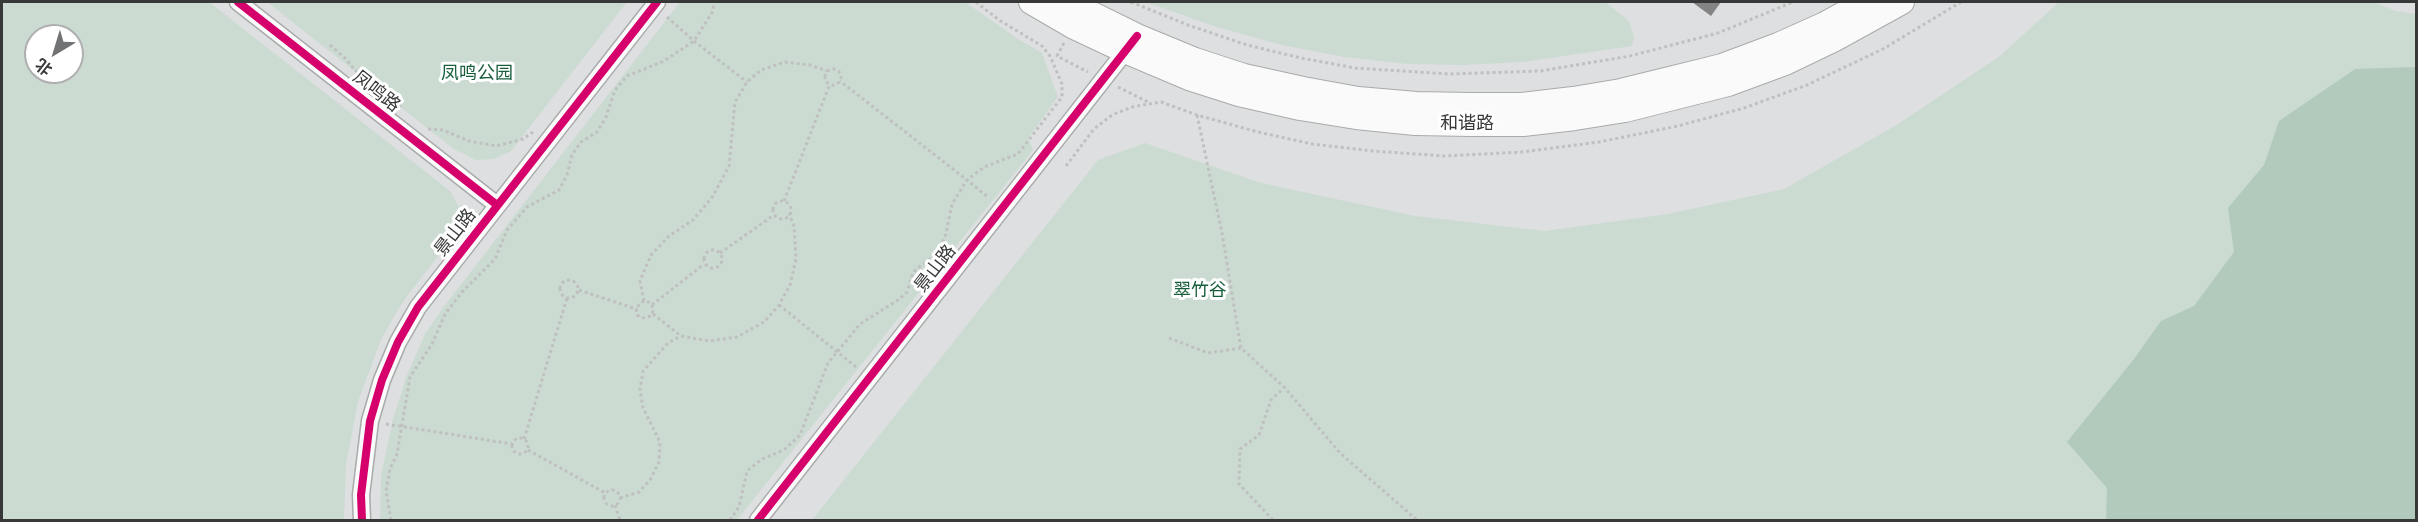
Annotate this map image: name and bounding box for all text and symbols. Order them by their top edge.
north arrow [24,24,84,84]
text: 北 [32,54,57,79]
park label: 凤鸣公园 [441,63,513,85]
street label: 凤鸣路 [348,67,404,117]
street label: 和谐路 [1440,113,1494,135]
street label: 景山路 [431,205,481,261]
street label: 景山路 [911,241,961,297]
park label: 翠竹谷 [1173,280,1227,302]

